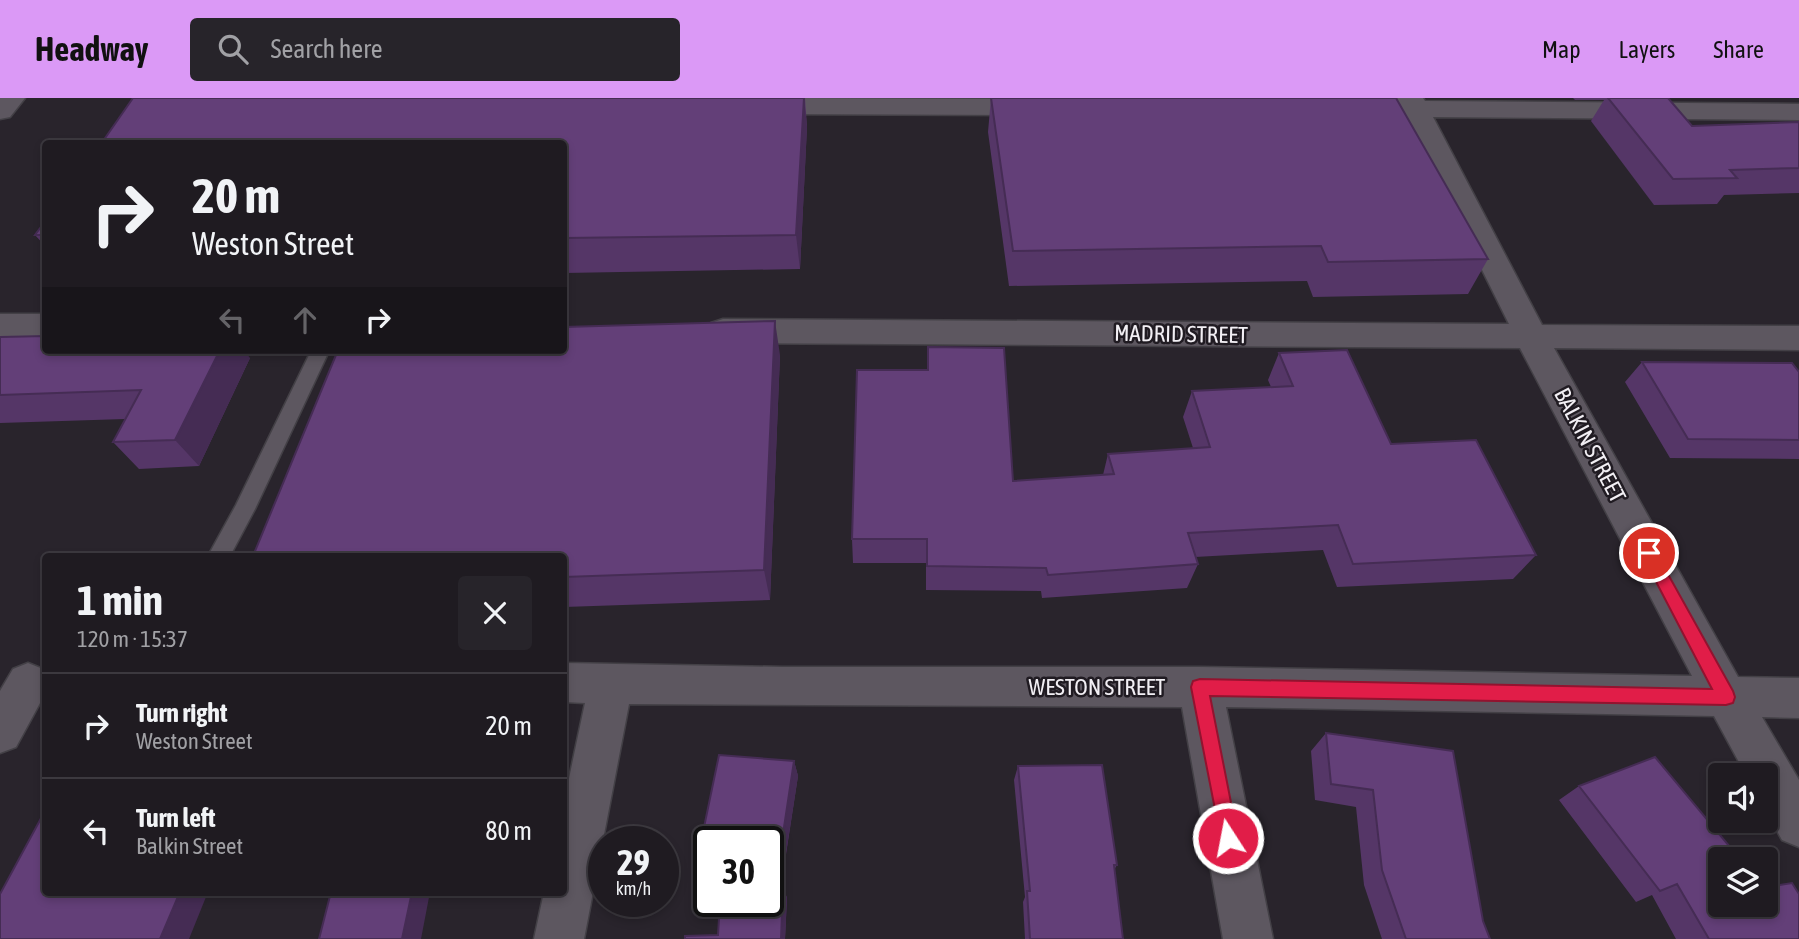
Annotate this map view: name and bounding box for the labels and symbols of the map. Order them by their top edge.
street label: MADRID STREET [1114,320,1248,348]
street label: BALKIN STREET [1549,383,1631,507]
pin [1619,523,1679,583]
street label: WESTON STREET [1029,674,1165,700]
position arrow [1191,801,1265,875]
speed limit sign: 30 [693,826,784,917]

